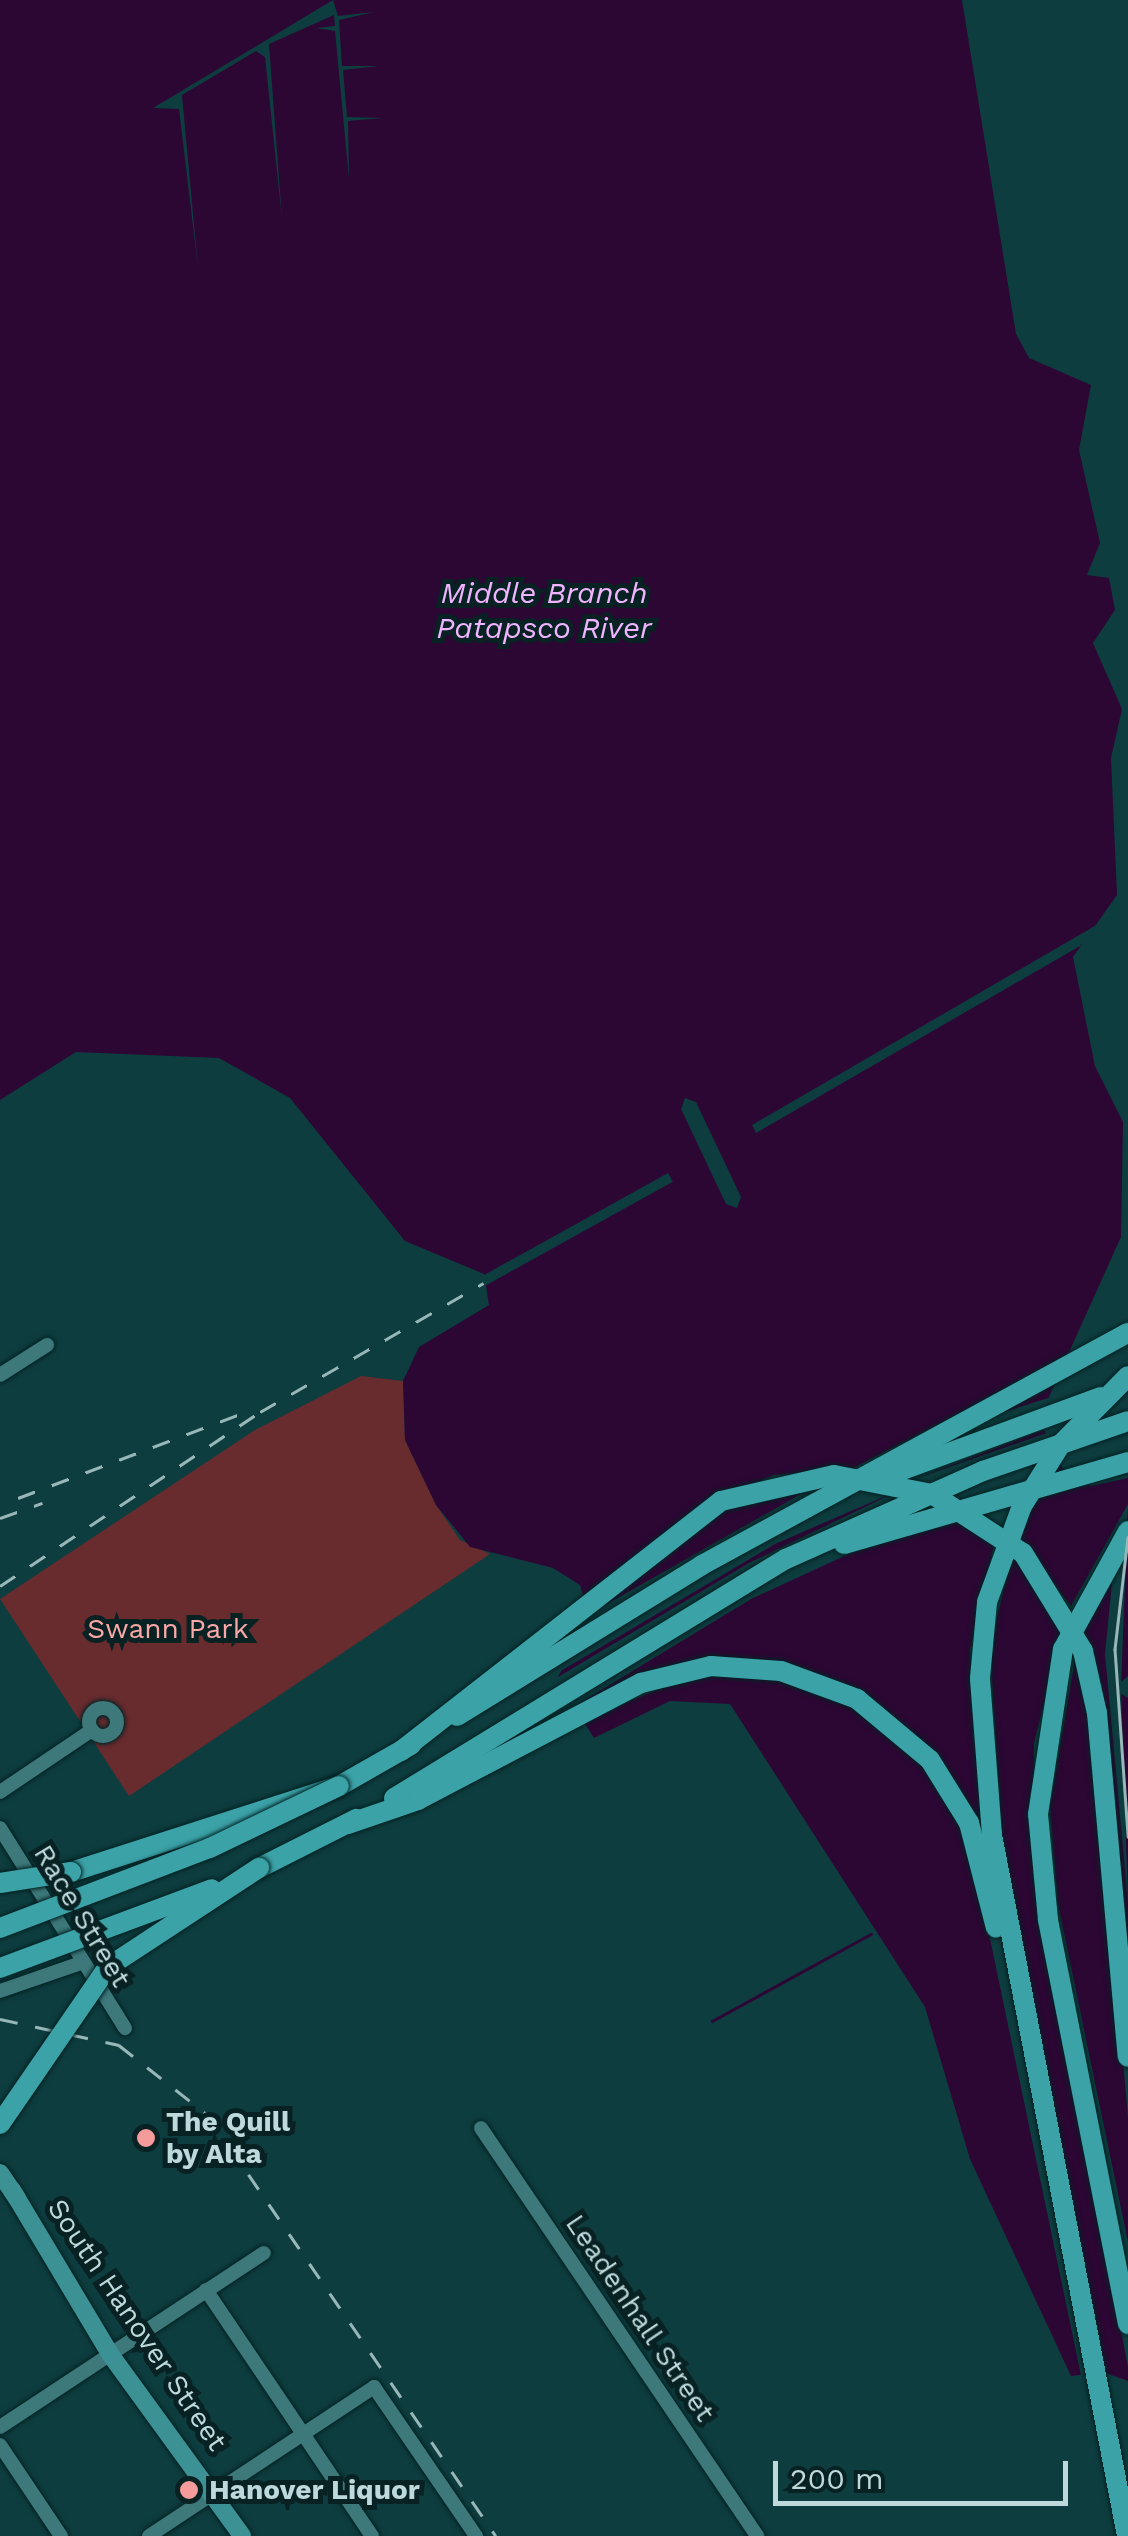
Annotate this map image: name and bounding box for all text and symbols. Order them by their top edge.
water label: Middle Branch Patapsco River [436,575,652,646]
park label: Swann Park [87,1612,249,1646]
street label: Race Street [26,1839,138,1993]
place label: The Quill by Alta [166,2105,290,2171]
marker: The Quill by Alta [135,2127,157,2149]
street label: South Hanover Street [40,2193,234,2457]
street label: Leadenhall Street [558,2208,722,2428]
scale bar [778,2441,1073,2503]
text: 200 m [790,2461,884,2496]
place label: Hanover Liquor [209,2473,420,2507]
marker: Hanover Liquor [178,2479,200,2501]

